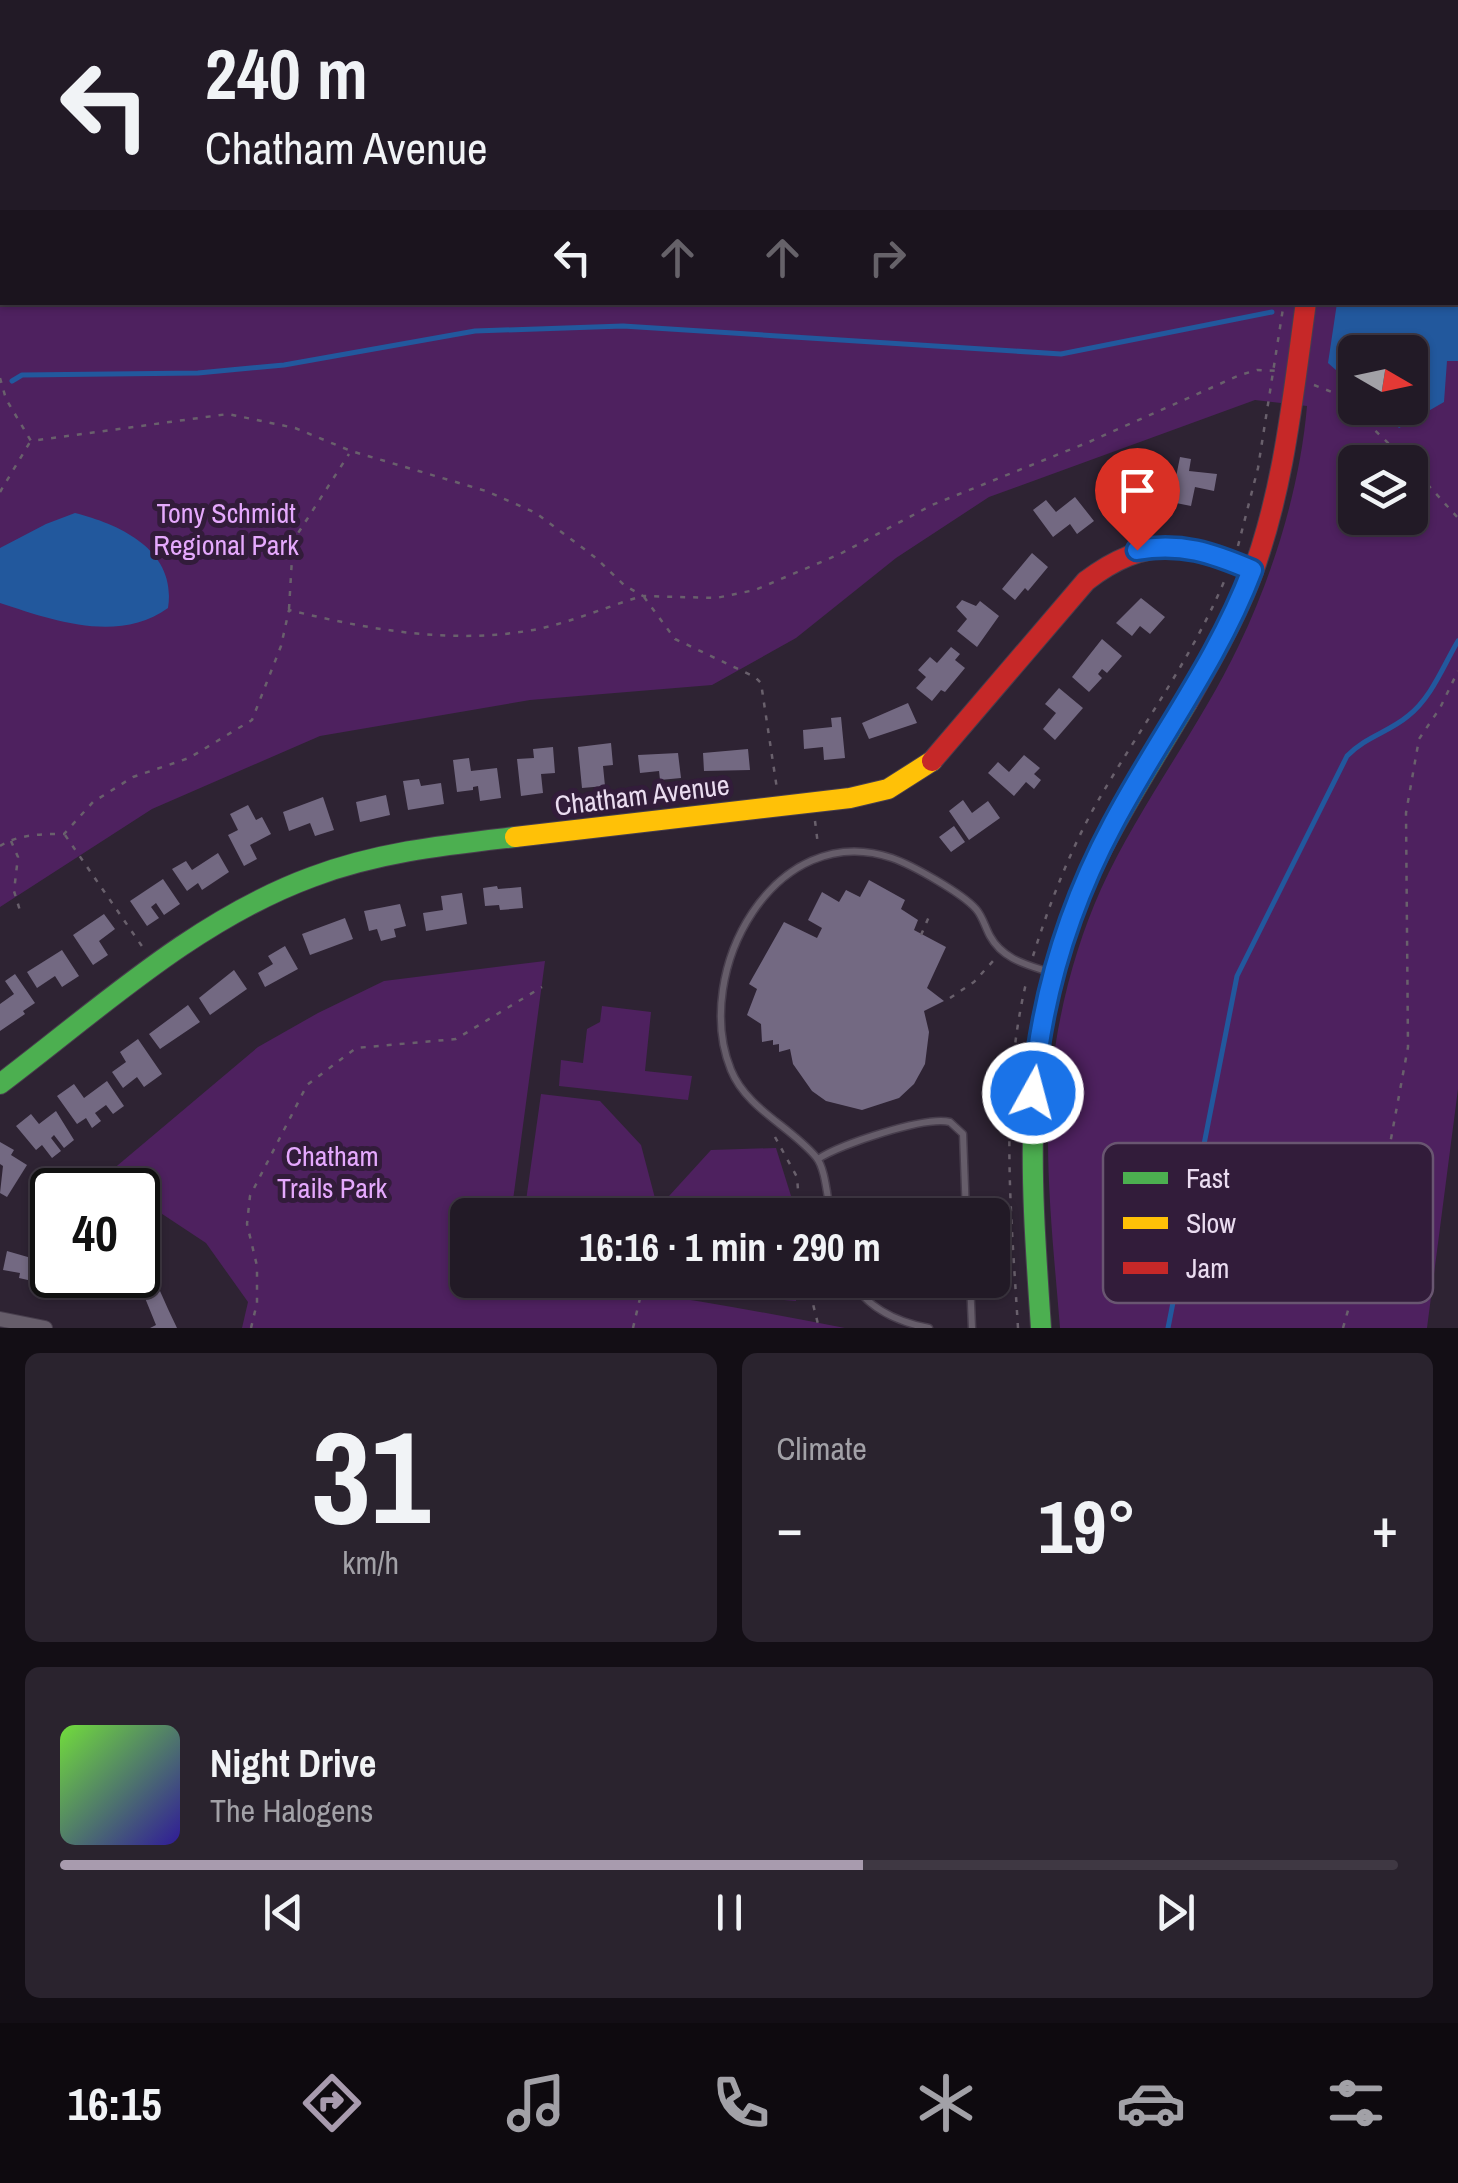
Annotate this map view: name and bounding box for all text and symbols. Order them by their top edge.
text: 240 m [205,27,368,121]
icon: left [40,40,170,170]
text: Chatham Avenue [205,117,487,178]
icon: left [545,230,600,285]
icon: ahead [650,230,705,285]
icon: ahead [755,230,810,285]
icon: right [860,230,915,285]
north arrow [1338,335,1428,425]
map controls [1338,335,1428,535]
button: layers [1338,445,1428,535]
pin [1095,448,1180,551]
icon: arrive [1110,463,1165,518]
park label: Tony Schmidt Regional Park [153,494,299,564]
street label: Chatham Avenue [552,765,732,825]
position arrow [981,1041,1085,1145]
park label: Chatham Trails Park [277,1137,388,1207]
legend [1103,1143,1433,1303]
text: Fast [1186,1159,1230,1197]
speed limit sign: 40 [30,1168,160,1298]
text: Slow [1186,1204,1236,1242]
text: 16:16 · 1 min · 290 m [579,1222,881,1273]
text: Jam [1186,1249,1229,1287]
text: 31 [311,1388,430,1564]
text: Climate [777,1427,867,1470]
text: 19° [1038,1475,1136,1576]
text: − [777,1490,803,1564]
text: + [1372,1490,1398,1564]
text: km/h [342,1541,399,1584]
text: Night Drive [210,1738,376,1789]
text: The Halogens [210,1789,373,1832]
icon: previous [256,1885,311,1940]
icon: pause [702,1885,757,1940]
icon: next [1148,1885,1203,1940]
icon: directions [297,2068,367,2138]
icon: music [501,2068,571,2138]
icon: phone [706,2068,776,2138]
icon: climate [911,2068,981,2138]
icon: car [1116,2068,1186,2138]
icon: filters [1321,2068,1391,2138]
text: 16:15 [67,2073,162,2134]

